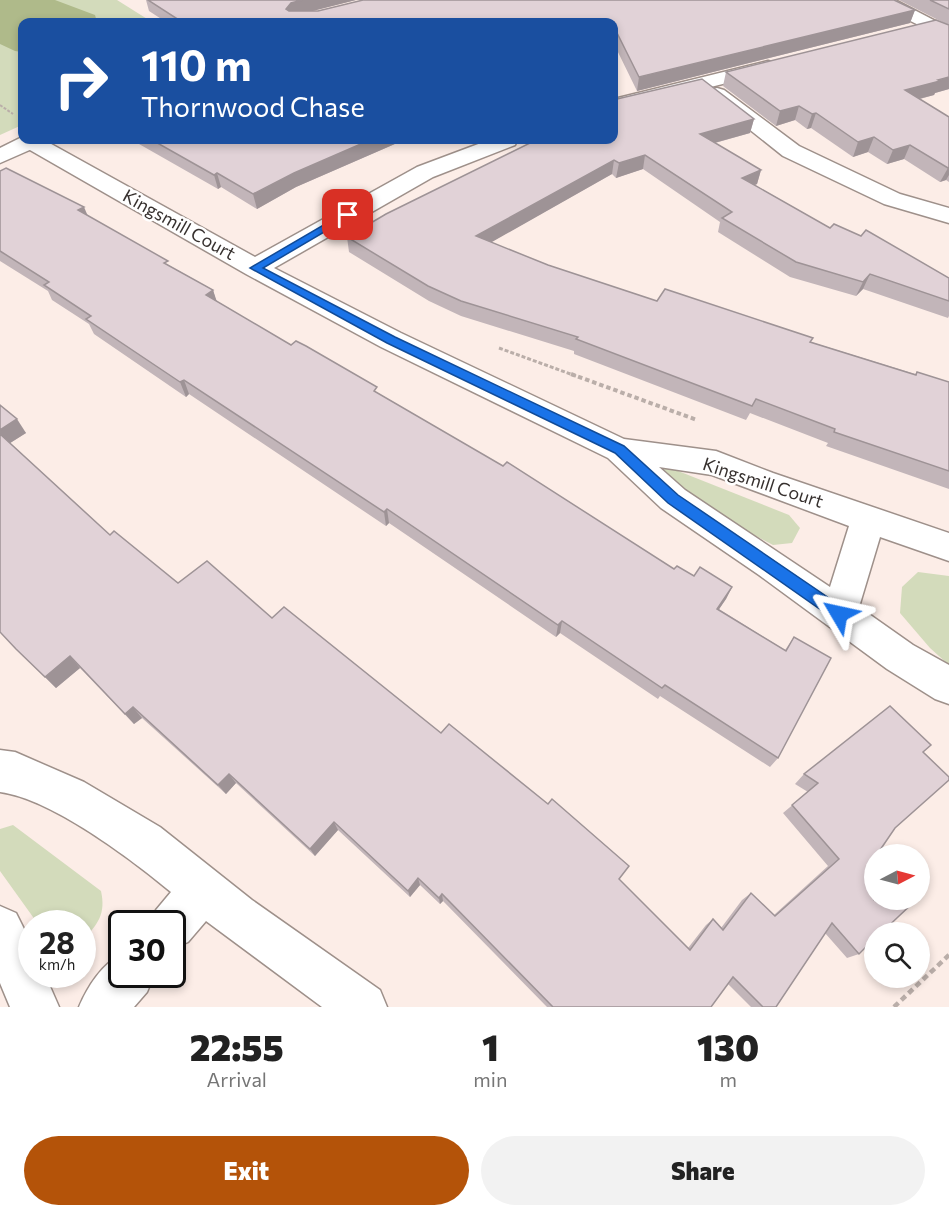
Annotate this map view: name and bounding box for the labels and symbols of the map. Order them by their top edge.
street label: Kingsmill Court [119,184,240,264]
pin [322,189,373,240]
street label: Kingsmill Court [700,452,826,512]
position arrow [807,582,871,646]
north arrow [864,844,930,910]
speed limit sign: 30 [108,910,186,988]

